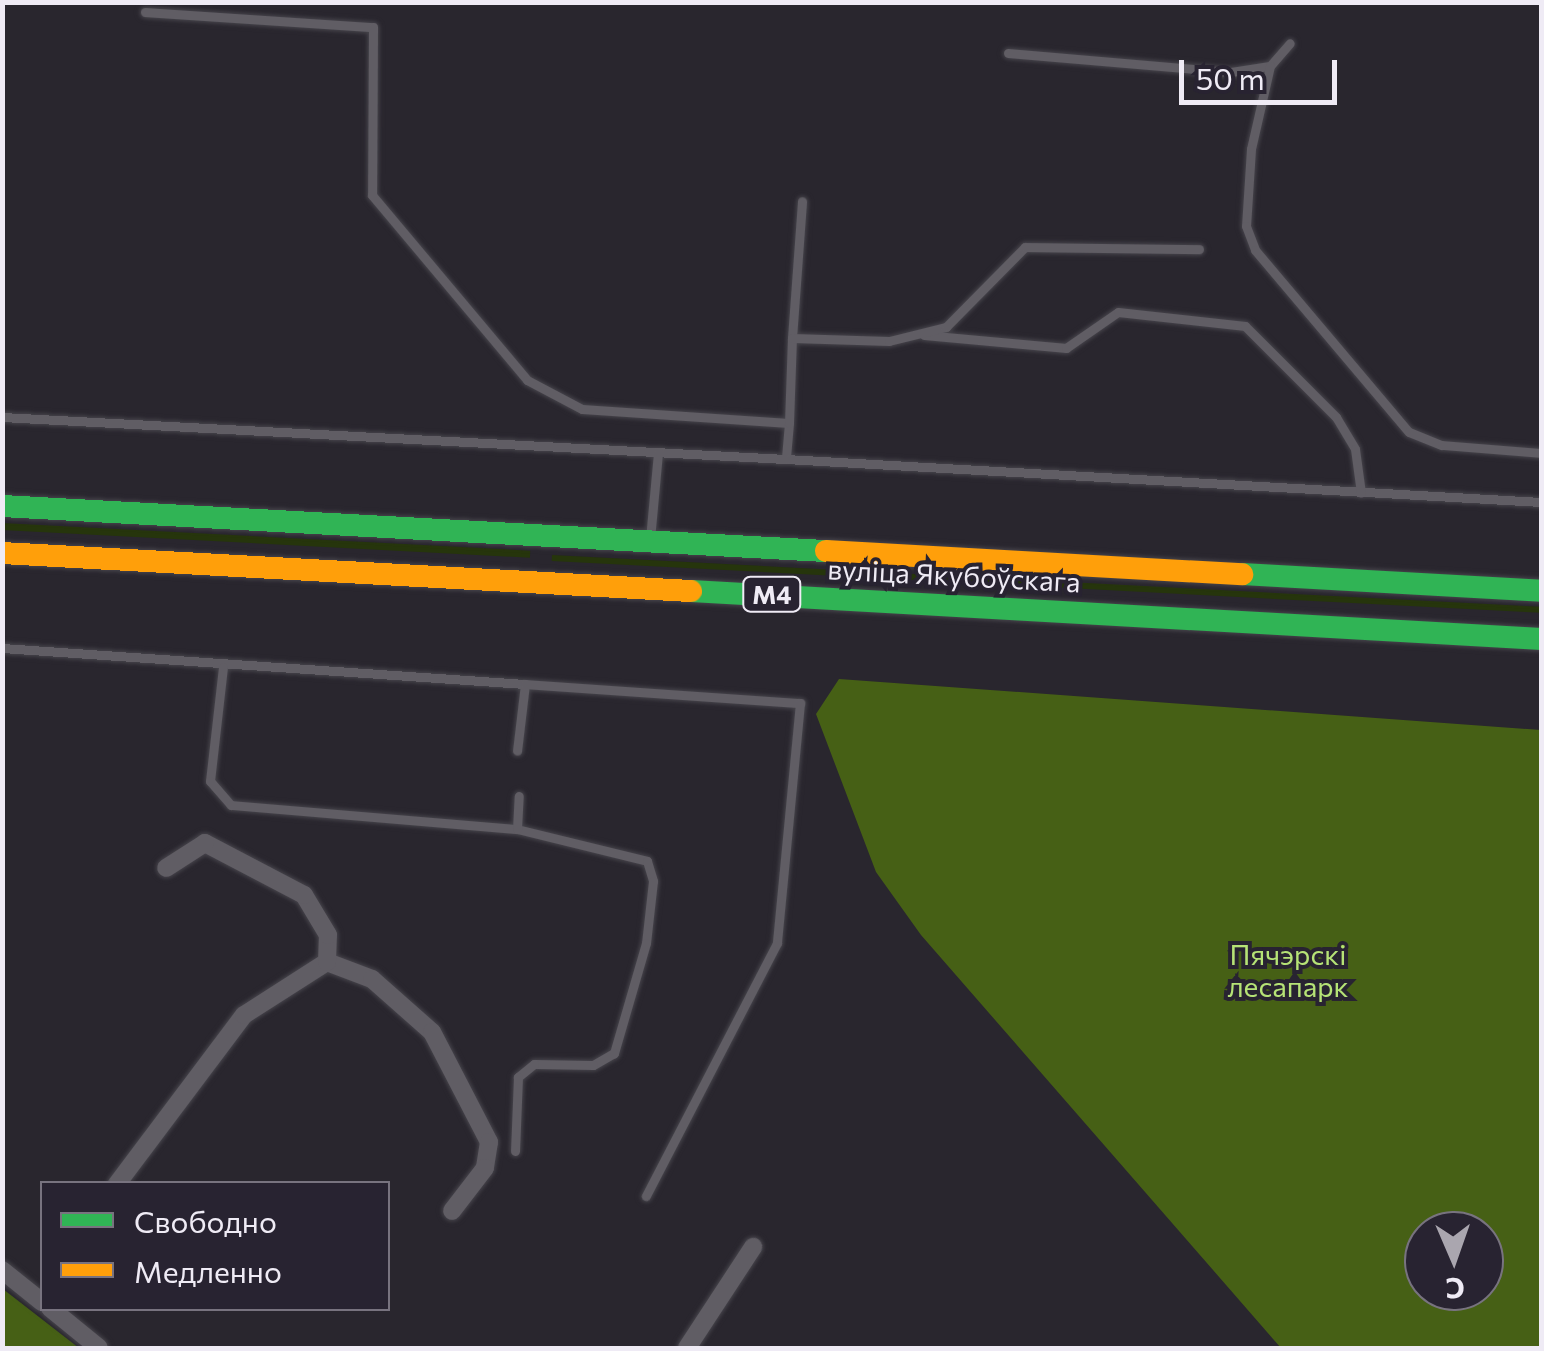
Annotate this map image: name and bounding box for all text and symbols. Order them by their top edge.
scale bar [1184,40,1342,102]
text: 50 m [1196,59,1265,96]
street label: вуліца Якубоўскага [827,552,1081,598]
road number: М4 [742,574,802,614]
park label: Пячэрскі лесапарк [1227,937,1349,1003]
legend [40,1181,390,1311]
text: Свободно [134,1202,277,1239]
north arrow [1404,1211,1504,1311]
text: Медленно [134,1252,282,1289]
text: С [1445,1272,1465,1306]

